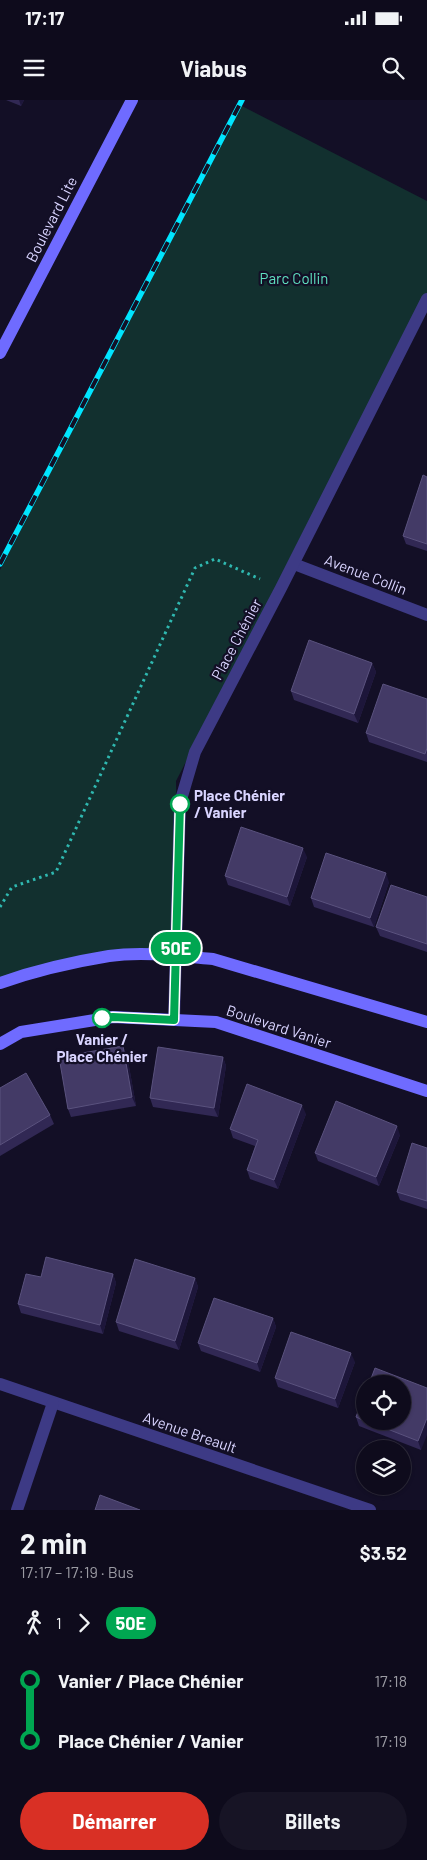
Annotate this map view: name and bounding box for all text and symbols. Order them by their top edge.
text: 17:17 [25,6,64,29]
icon: menu [20,54,48,82]
icon: search [379,54,407,82]
text: Viabus [180,55,247,81]
street label: Boulevard Lite [22,173,80,265]
park label: Parc Collin [260,269,328,287]
street label: Avenue Collin [322,550,410,598]
street label: Place Chénier [207,595,265,683]
place label: Place Chénier / Vanier [194,786,285,821]
marker: Place Chénier / Vanier [170,794,190,814]
line badge: 50E [147,932,205,964]
text: 50E [161,937,191,959]
street label: Boulevard Vanier [224,1001,334,1052]
marker: Vanier / Place Chénier [92,1008,112,1028]
place label: Vanier / Place Chénier [56,1030,148,1065]
map controls [356,1375,411,1495]
button: locate [356,1375,411,1430]
street label: Avenue Breault [141,1408,239,1456]
button: layers [356,1440,411,1495]
text: 2 min [20,1526,87,1560]
text: $3.52 [360,1541,407,1564]
text: 17:17 – 17:19 · Bus [20,1562,134,1581]
icon: walk [20,1609,48,1637]
icon: forward [70,1609,98,1637]
text: 50E [116,1612,146,1634]
text: 1 [56,1613,62,1632]
text: Vanier / Place Chénier [58,1669,244,1692]
text: 17:18 [374,1671,407,1690]
text: Place Chénier / Vanier [58,1729,244,1752]
text: 17:19 [374,1731,407,1750]
button: Démarrer [20,1792,209,1850]
button: Billets [219,1792,407,1850]

